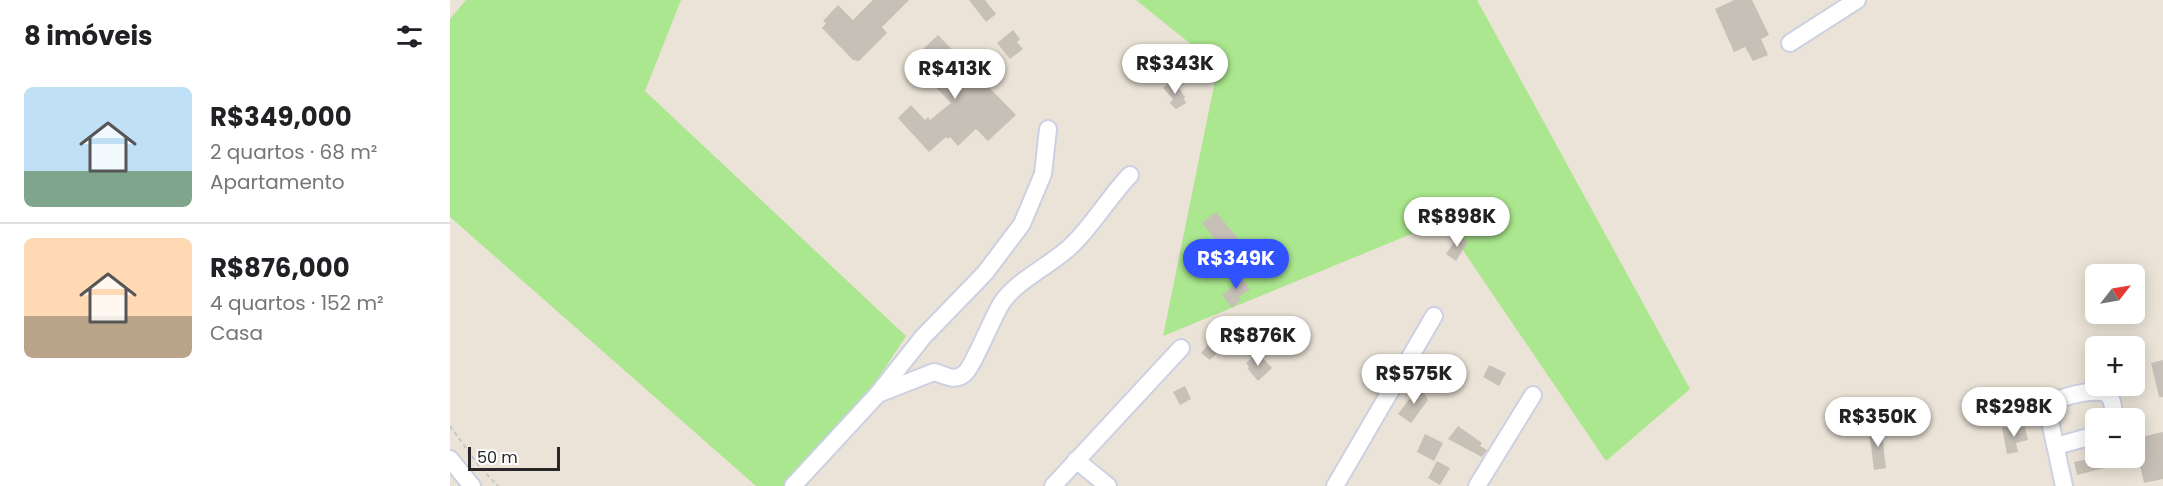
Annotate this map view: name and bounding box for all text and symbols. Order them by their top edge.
text: 8 imóveis [24,18,153,54]
icon: filters [393,20,426,53]
pin: R$343K [1126,44,1224,95]
pin: R$413K [906,49,1004,100]
text: R$343K [1136,49,1214,77]
text: R$413K [918,54,992,82]
text: R$349,000 [210,99,352,135]
icon: home [72,111,144,183]
text: 2 quartos · 68 m² [210,138,377,166]
text: Apartamento [210,168,345,196]
pin: R$898K [1408,197,1506,248]
text: R$898K [1418,202,1496,230]
pin: R$349K [1187,239,1285,290]
text: R$349K [1197,244,1275,272]
text: R$876,000 [210,250,350,286]
icon: home [72,262,144,334]
north arrow [2085,264,2145,324]
map controls [2085,264,2145,468]
text: 4 quartos · 152 m² [210,289,384,317]
pin: R$876K [1209,316,1307,367]
text: Casa [210,319,263,347]
text: R$876K [1220,321,1296,349]
button: + [2085,336,2145,396]
pin: R$575K [1365,354,1463,405]
text: R$575K [1376,359,1452,387]
pin: R$298K [1965,387,2063,438]
text: R$298K [1976,392,2052,420]
pin: R$350K [1829,397,1927,448]
text: R$350K [1839,402,1917,430]
button: − [2085,408,2145,468]
scale bar [468,444,560,472]
text: 50 m [477,446,518,469]

